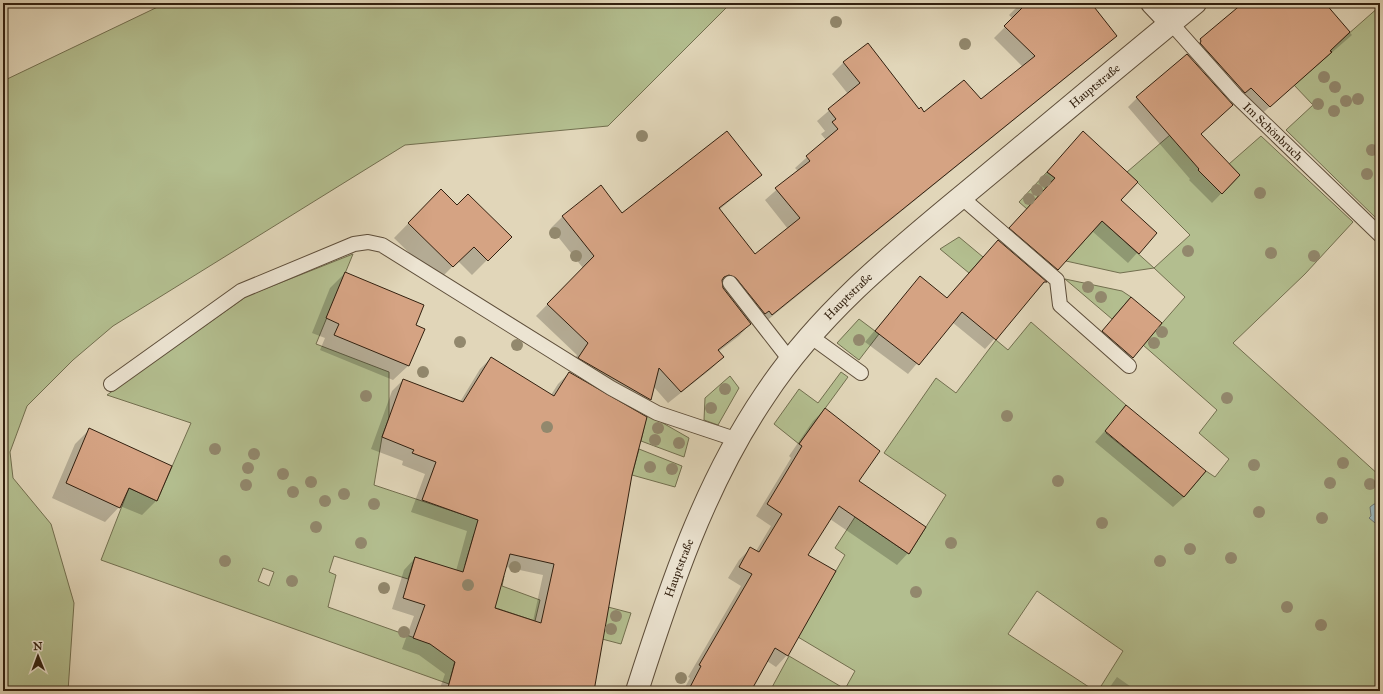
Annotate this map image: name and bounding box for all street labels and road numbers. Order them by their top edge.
street label: Hauptstraße [1066,61,1123,111]
street label: Im Schönbruch [1240,100,1306,164]
street label: Hauptstraße [821,270,875,323]
street label: Hauptstraße [662,537,697,599]

